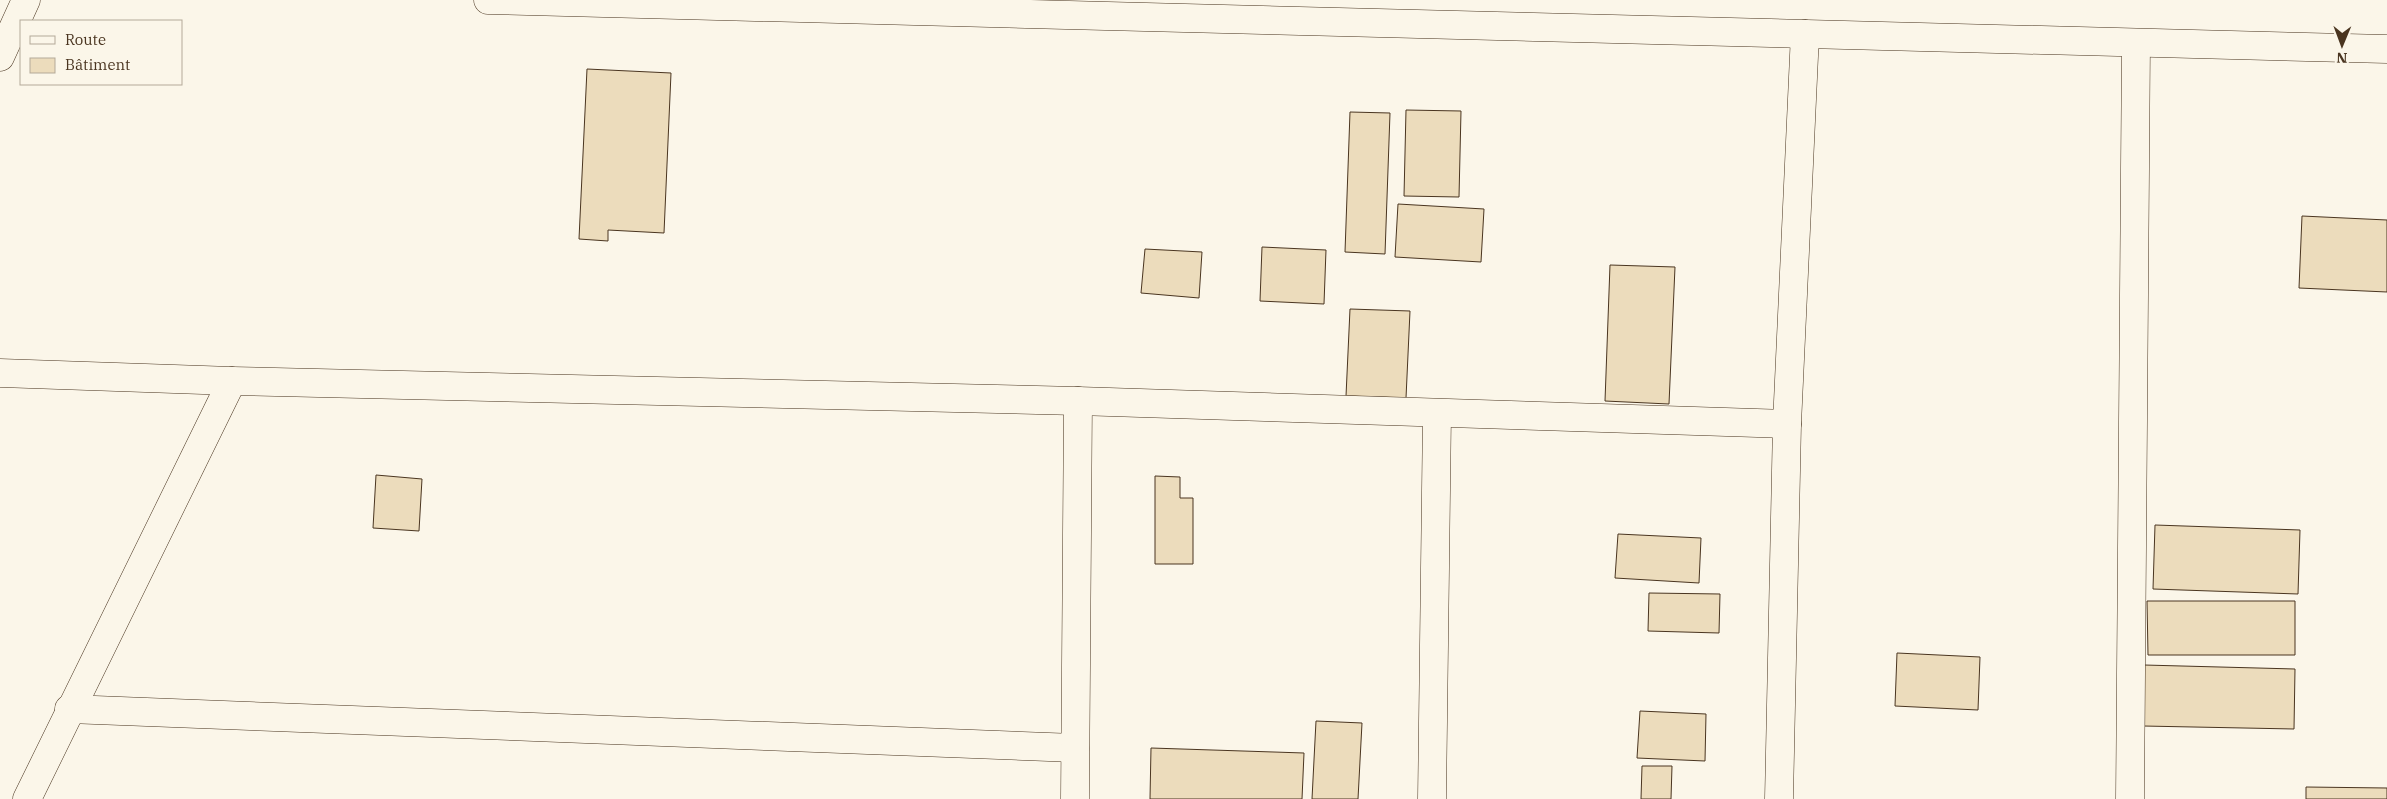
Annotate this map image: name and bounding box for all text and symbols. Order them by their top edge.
legend [20,20,182,85]
north arrow [2317,20,2367,70]
text: Route [65,30,106,49]
text: N [2336,49,2347,67]
text: Bâtiment [65,55,130,74]

